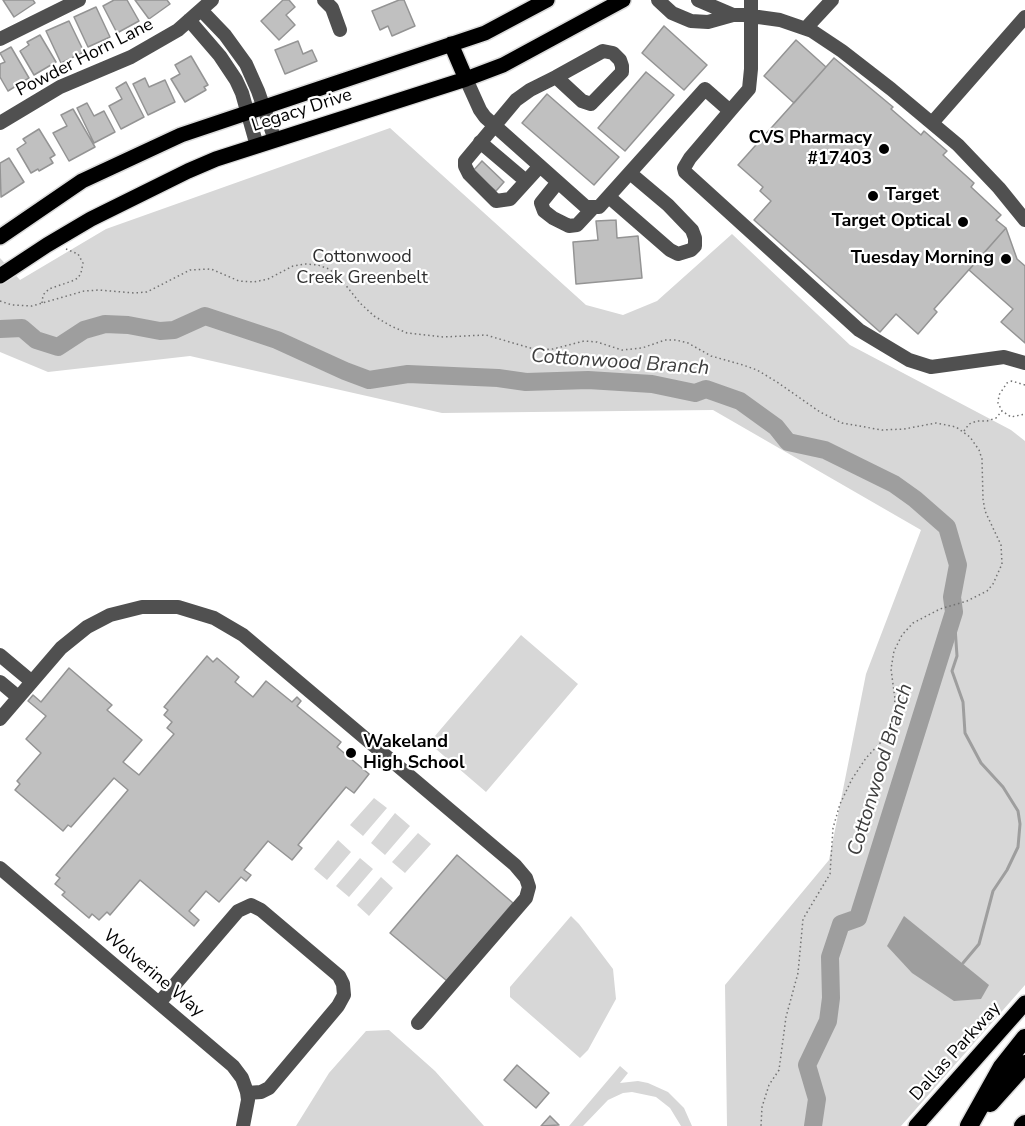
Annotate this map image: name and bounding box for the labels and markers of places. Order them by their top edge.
place label: CVS Pharmacy #17403 [748,128,872,170]
marker: CVS Pharmacy #17403 [877,142,891,156]
place label: Target [885,185,939,207]
marker: Target [866,189,880,203]
place label: Target Optical [832,211,951,233]
marker: Target Optical [956,215,970,229]
place label: Tuesday Morning [851,248,994,270]
marker: Tuesday Morning [999,252,1013,266]
place label: Wakeland High School [363,732,465,774]
marker: Wakeland High School [344,746,358,760]

